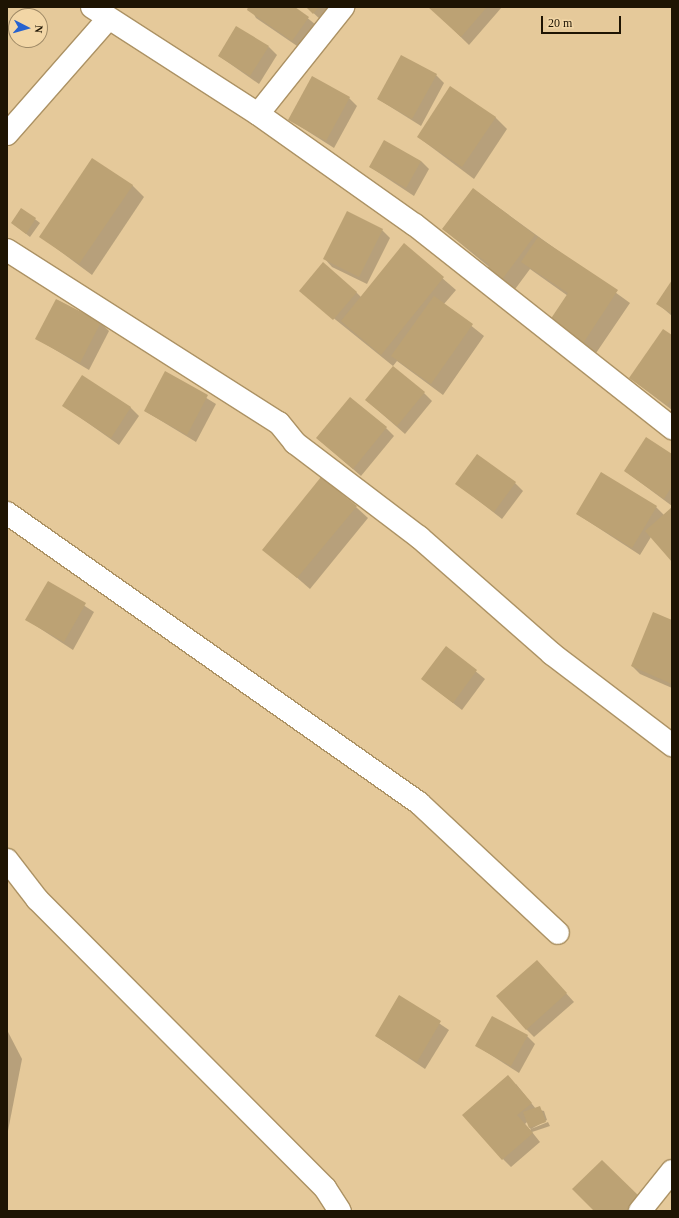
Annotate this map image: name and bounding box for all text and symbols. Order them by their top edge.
north arrow [8,8,48,48]
scale bar [543,8,623,34]
text: 20 m [548,16,572,30]
text: N [33,25,45,34]

